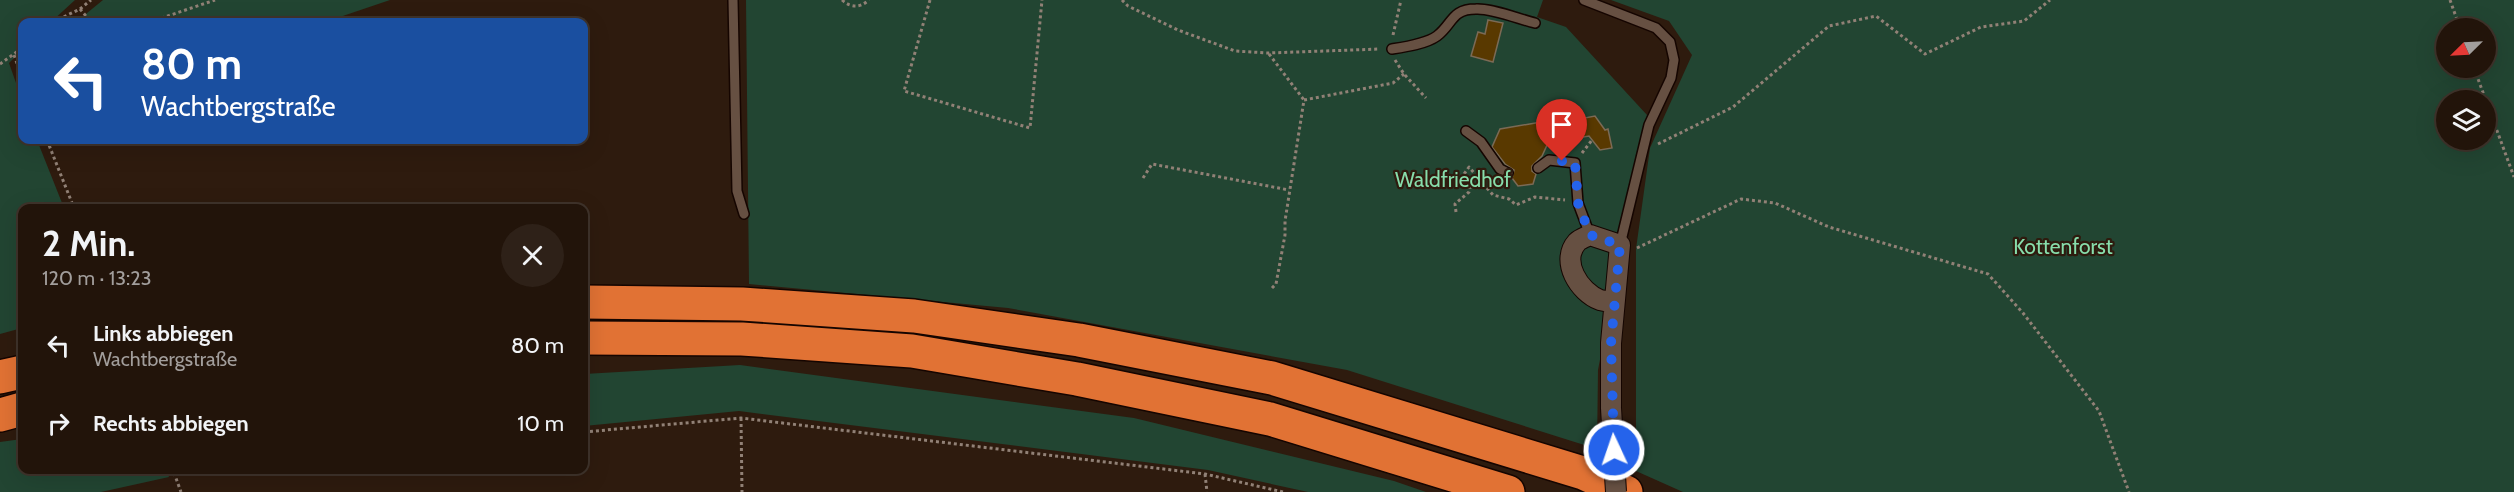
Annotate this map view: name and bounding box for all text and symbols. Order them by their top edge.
north arrow [2436,18,2496,78]
map controls [2436,18,2496,150]
text: 80 m [141,38,242,90]
icon: left [42,42,120,120]
text: Wachtbergstraße [141,90,336,123]
button: layers [2436,90,2496,150]
pin [1536,99,1587,161]
icon: arrive [1545,108,1578,141]
park label: Waldfriedhof [1395,167,1511,192]
text: 2 Min. [42,221,135,265]
button: close [501,224,564,287]
park label: Kottenforst [2013,234,2113,259]
text: 120 m · 13:23 [42,266,152,290]
text: Links abbiegen [93,320,233,347]
icon: left [42,329,75,362]
text: 80 m [511,332,564,359]
text: Wachtbergstraße [93,347,237,371]
icon: right [42,407,75,440]
text: Rechts abbiegen [93,410,249,437]
text: 10 m [517,410,564,437]
position arrow [1582,418,1646,482]

